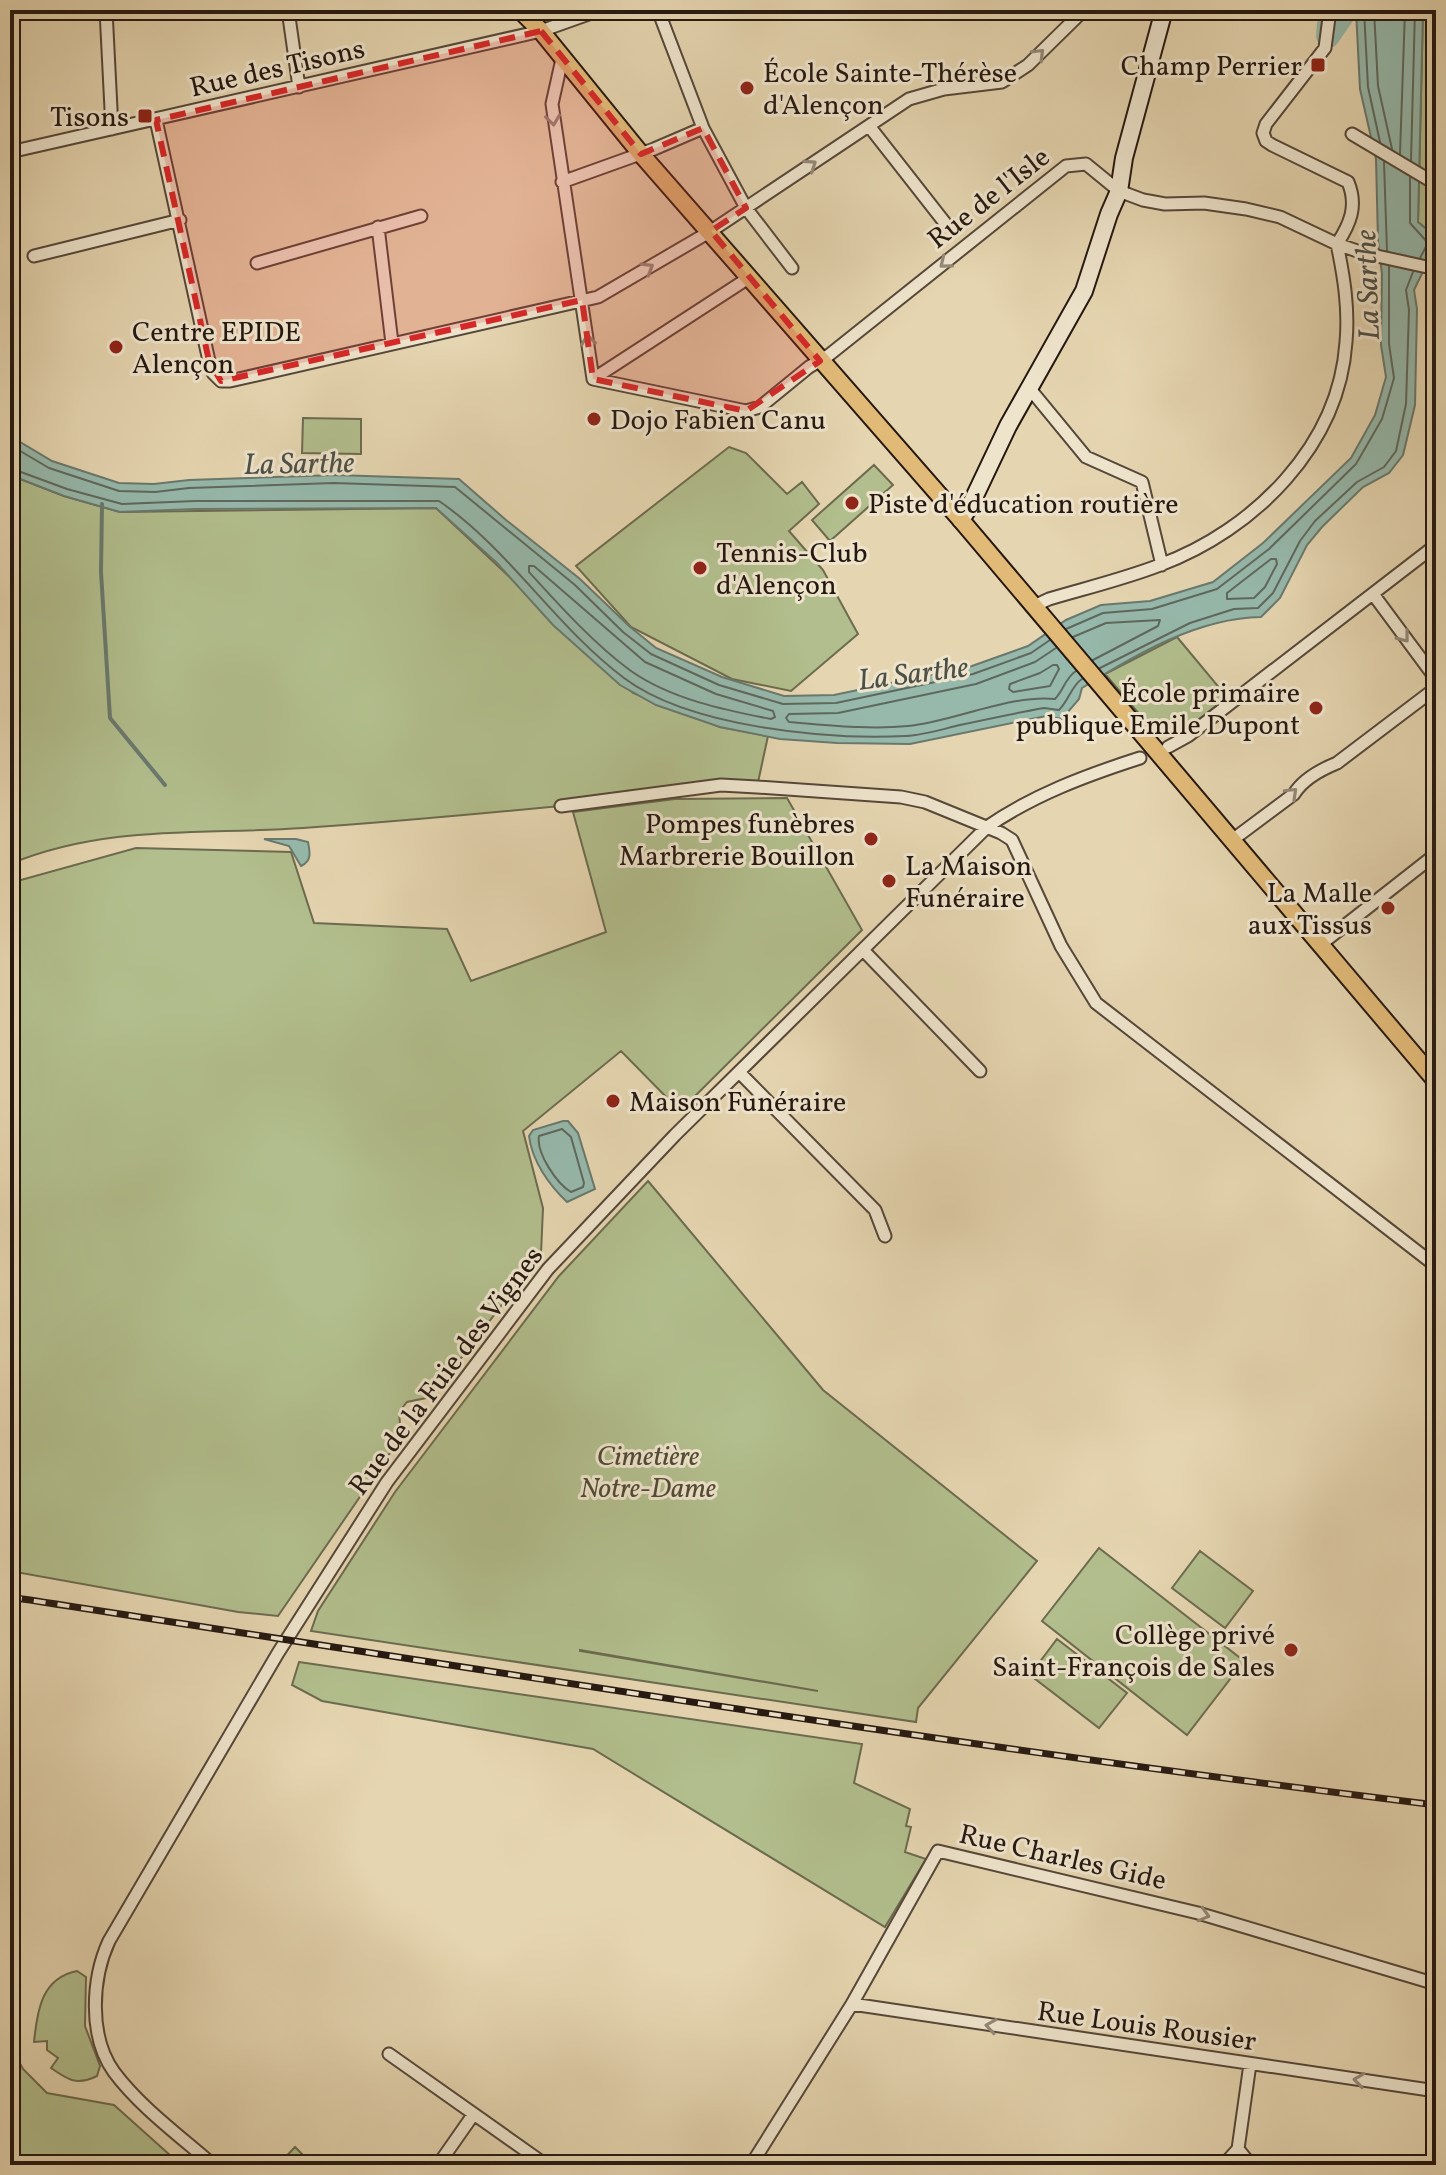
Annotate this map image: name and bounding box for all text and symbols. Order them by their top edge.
street label: Rue des Tisons [186,30,369,109]
place label: Champ Perrier [1121,48,1302,87]
one-way arrow [1030,49,1044,63]
place label: École Sainte-Thérèse d'Alençon [763,55,1017,126]
marker: Champ Perrier [1309,56,1327,74]
marker: École Sainte-Thérèse d'Alençon [738,79,756,97]
place label: Tisons [50,99,129,138]
marker: Tisons [136,107,154,125]
one-way arrow [545,114,562,127]
street label: Rue de l'Isle [920,139,1059,259]
one-way arrow [802,159,816,174]
water label: La Sarthe [1346,229,1392,341]
one-way arrow [940,253,954,268]
one-way arrow [639,262,654,278]
place label: Centre EPIDE Alençon [132,314,301,385]
one-way arrow [580,333,597,347]
marker: Centre EPIDE Alençon [107,338,125,356]
place label: Dojo Fabien Canu [610,402,826,441]
marker: Dojo Fabien Canu [585,410,603,428]
water label: La Sarthe [243,443,355,487]
place label: Piste d'éducation routière [868,486,1179,525]
marker: Piste d'éducation routière [843,494,861,512]
place label: Tennis-Club d'Alençon [716,535,868,606]
marker: Tennis-Club d'Alençon [691,559,709,577]
one-way arrow [1395,628,1409,643]
water label: La Sarthe [856,647,971,703]
place label: École primaire publique Emile Dupont [1015,675,1300,746]
marker: École primaire publique Emile Dupont [1307,699,1325,717]
one-way arrow [1283,788,1297,803]
place label: Pompes funèbres Marbrerie Bouillon [619,806,855,877]
marker: Pompes funèbres Marbrerie Bouillon [862,830,880,848]
place label: La Maison Funéraire [905,848,1032,919]
marker: La Maison Funéraire [880,872,898,890]
place label: La Malle aux Tissus [1248,875,1372,946]
marker: La Malle aux Tissus [1379,899,1397,917]
place label: Maison Funéraire [629,1084,846,1123]
marker: Maison Funéraire [604,1092,622,1110]
street label: Rue de la Fuie des Vignes [340,1239,554,1504]
park label: Cimetière Notre-Dame [580,1438,716,1509]
place label: Collège privé Saint-François de Sales [992,1617,1275,1688]
marker: Collège privé Saint-François de Sales [1282,1641,1300,1659]
street label: Rue Charles Gide [955,1816,1170,1901]
one-way arrow [1197,1906,1211,1922]
street label: Rue Louis Rousier [1035,1993,1259,2062]
one-way arrow [984,2018,998,2035]
one-way arrow [1352,2072,1366,2089]

